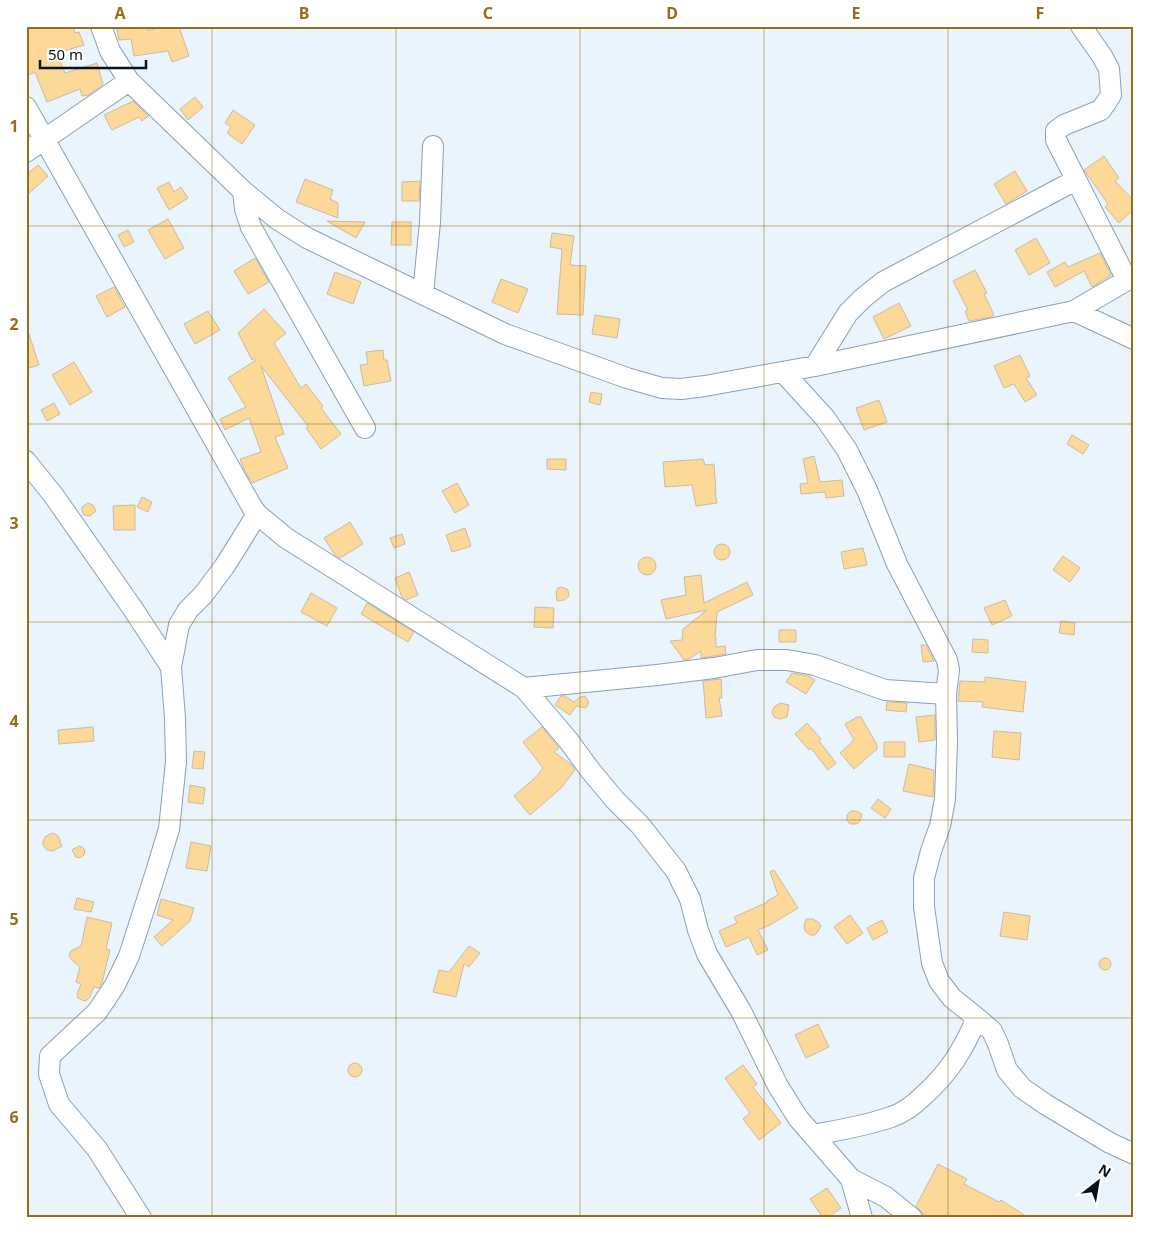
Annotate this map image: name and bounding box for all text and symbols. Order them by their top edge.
text: A [114,2,126,24]
text: B [299,2,309,24]
text: C [483,2,493,24]
text: D [666,2,678,24]
text: E [852,2,861,24]
text: F [1036,2,1044,24]
scale bar [40,38,146,70]
text: 50 m [48,44,83,64]
text: 1 [9,115,19,137]
text: 2 [9,313,19,335]
text: 3 [9,512,19,534]
text: 4 [9,710,19,732]
text: 5 [9,908,19,930]
text: 6 [9,1106,19,1128]
north arrow [1072,1156,1122,1206]
text: N [1095,1159,1115,1182]

